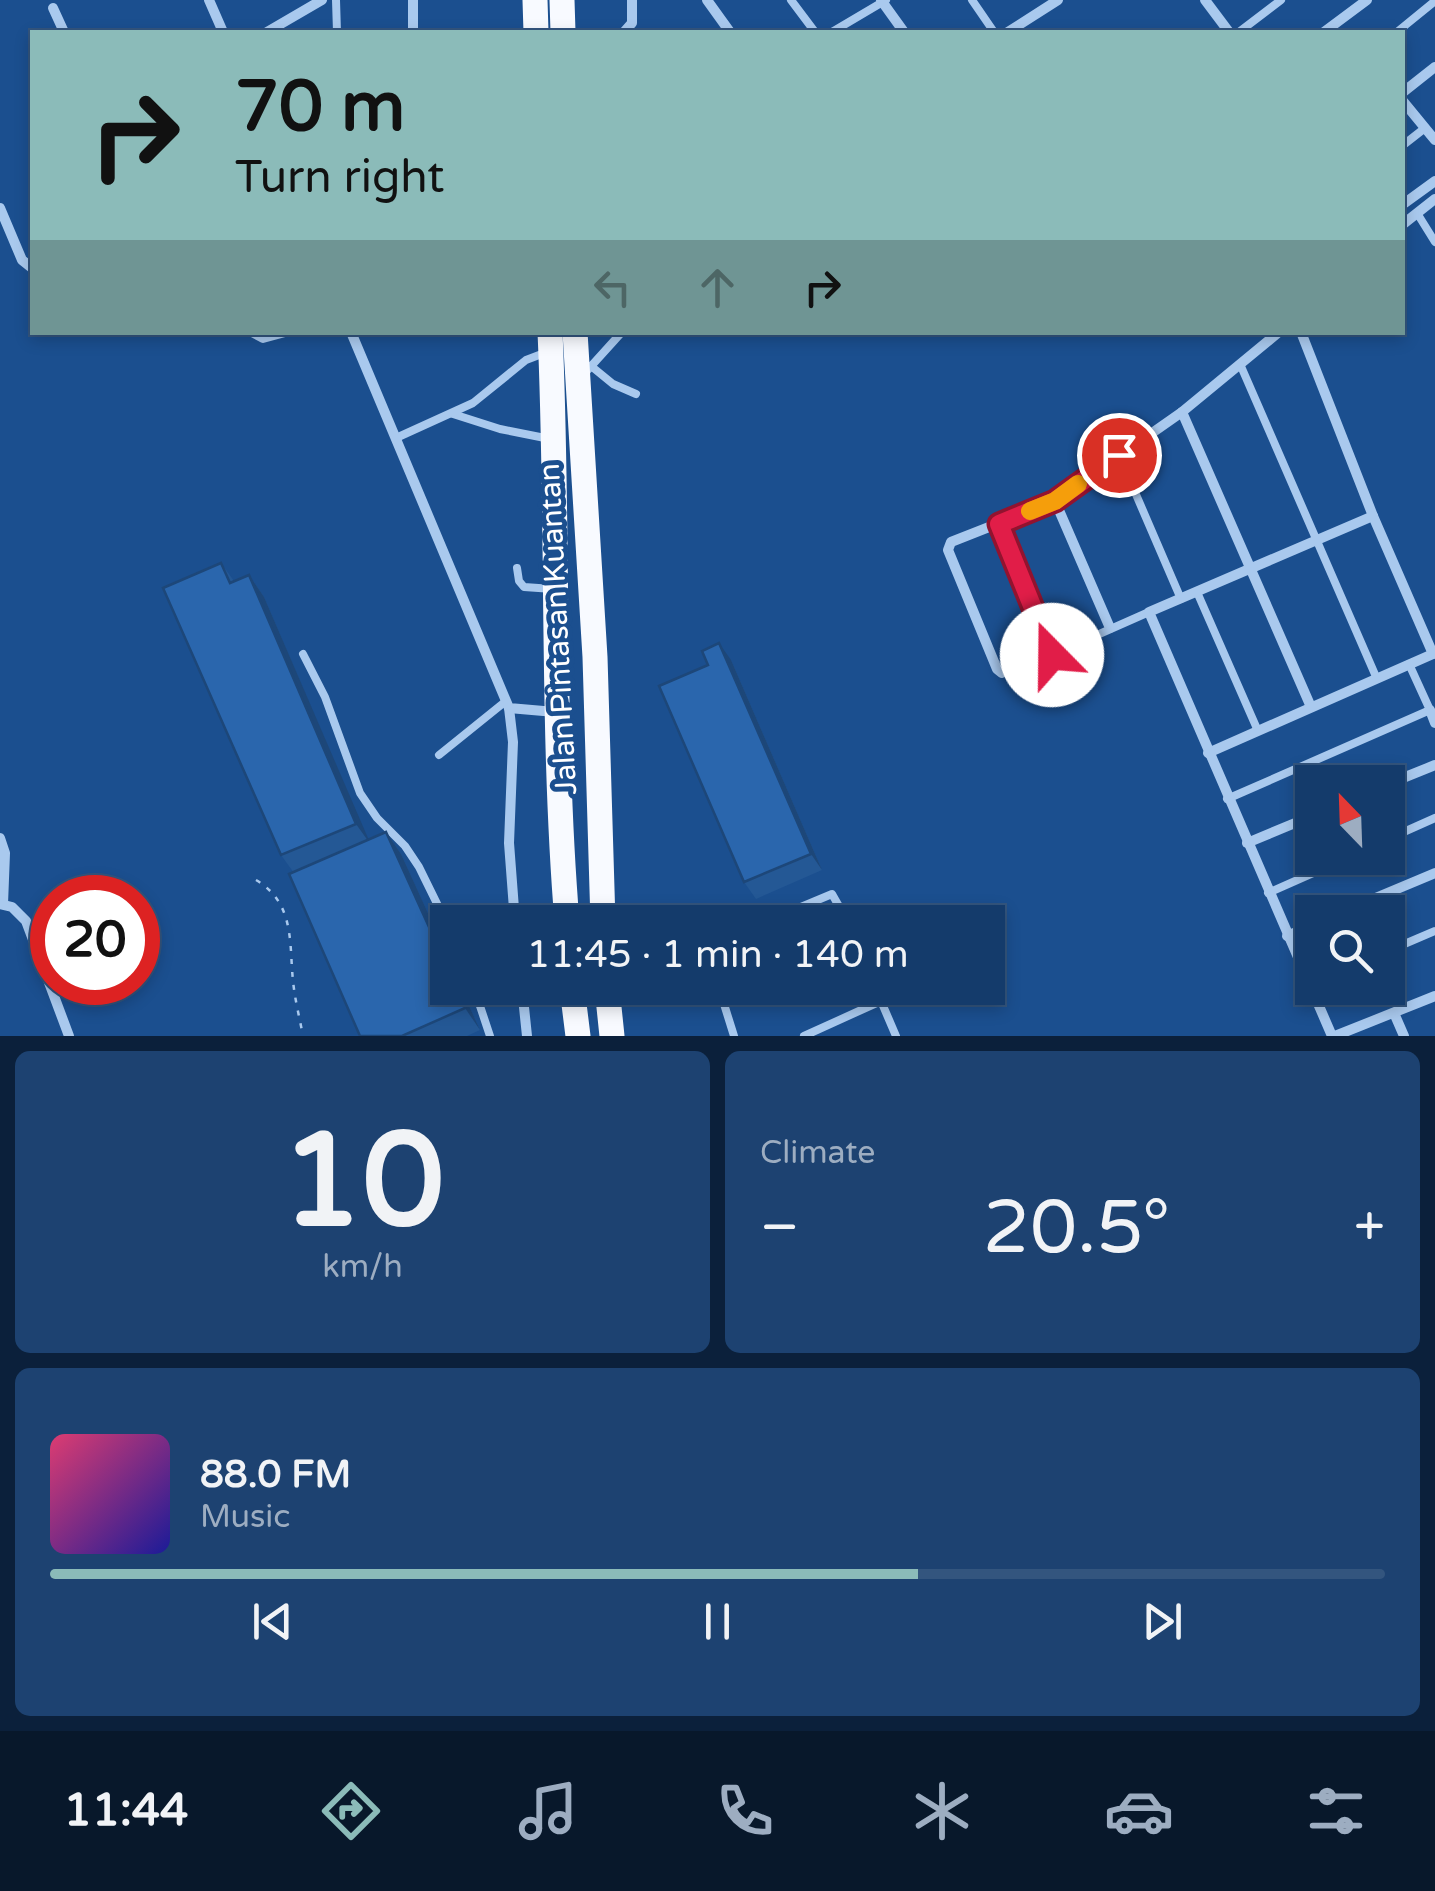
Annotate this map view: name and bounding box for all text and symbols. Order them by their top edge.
text: 70 m [235,66,405,150]
icon: right [70,70,200,200]
text: Turn right [235,151,444,205]
icon: left [585,260,640,315]
icon: ahead [690,260,745,315]
icon: right [795,260,850,315]
pin [1077,413,1162,498]
icon: arrive [1092,428,1147,483]
street label: Jalan Pintasan Kuantan [531,462,585,796]
position arrow [1000,603,1104,707]
north arrow [1295,765,1405,875]
map controls [1295,765,1405,1005]
speed limit sign: 20 [30,875,160,1005]
button: search [1295,895,1405,1005]
text: 11:45 · 1 min · 140 m [526,932,909,978]
text: 10 [281,1105,444,1261]
text: Climate [760,1134,875,1172]
text: 20.5° [983,1183,1170,1273]
text: − [760,1195,799,1261]
text: + [1354,1195,1385,1261]
text: km/h [322,1248,403,1286]
text: 88.0 FM [200,1452,351,1498]
text: Music [200,1498,290,1536]
icon: previous [245,1594,300,1649]
icon: pause [690,1594,745,1649]
icon: next [1135,1594,1190,1649]
icon: directions [316,1776,386,1846]
icon: music [513,1776,583,1846]
icon: phone [710,1776,780,1846]
icon: climate [907,1776,977,1846]
icon: car [1104,1776,1174,1846]
icon: filters [1301,1776,1371,1846]
text: 11:44 [64,1784,188,1838]

